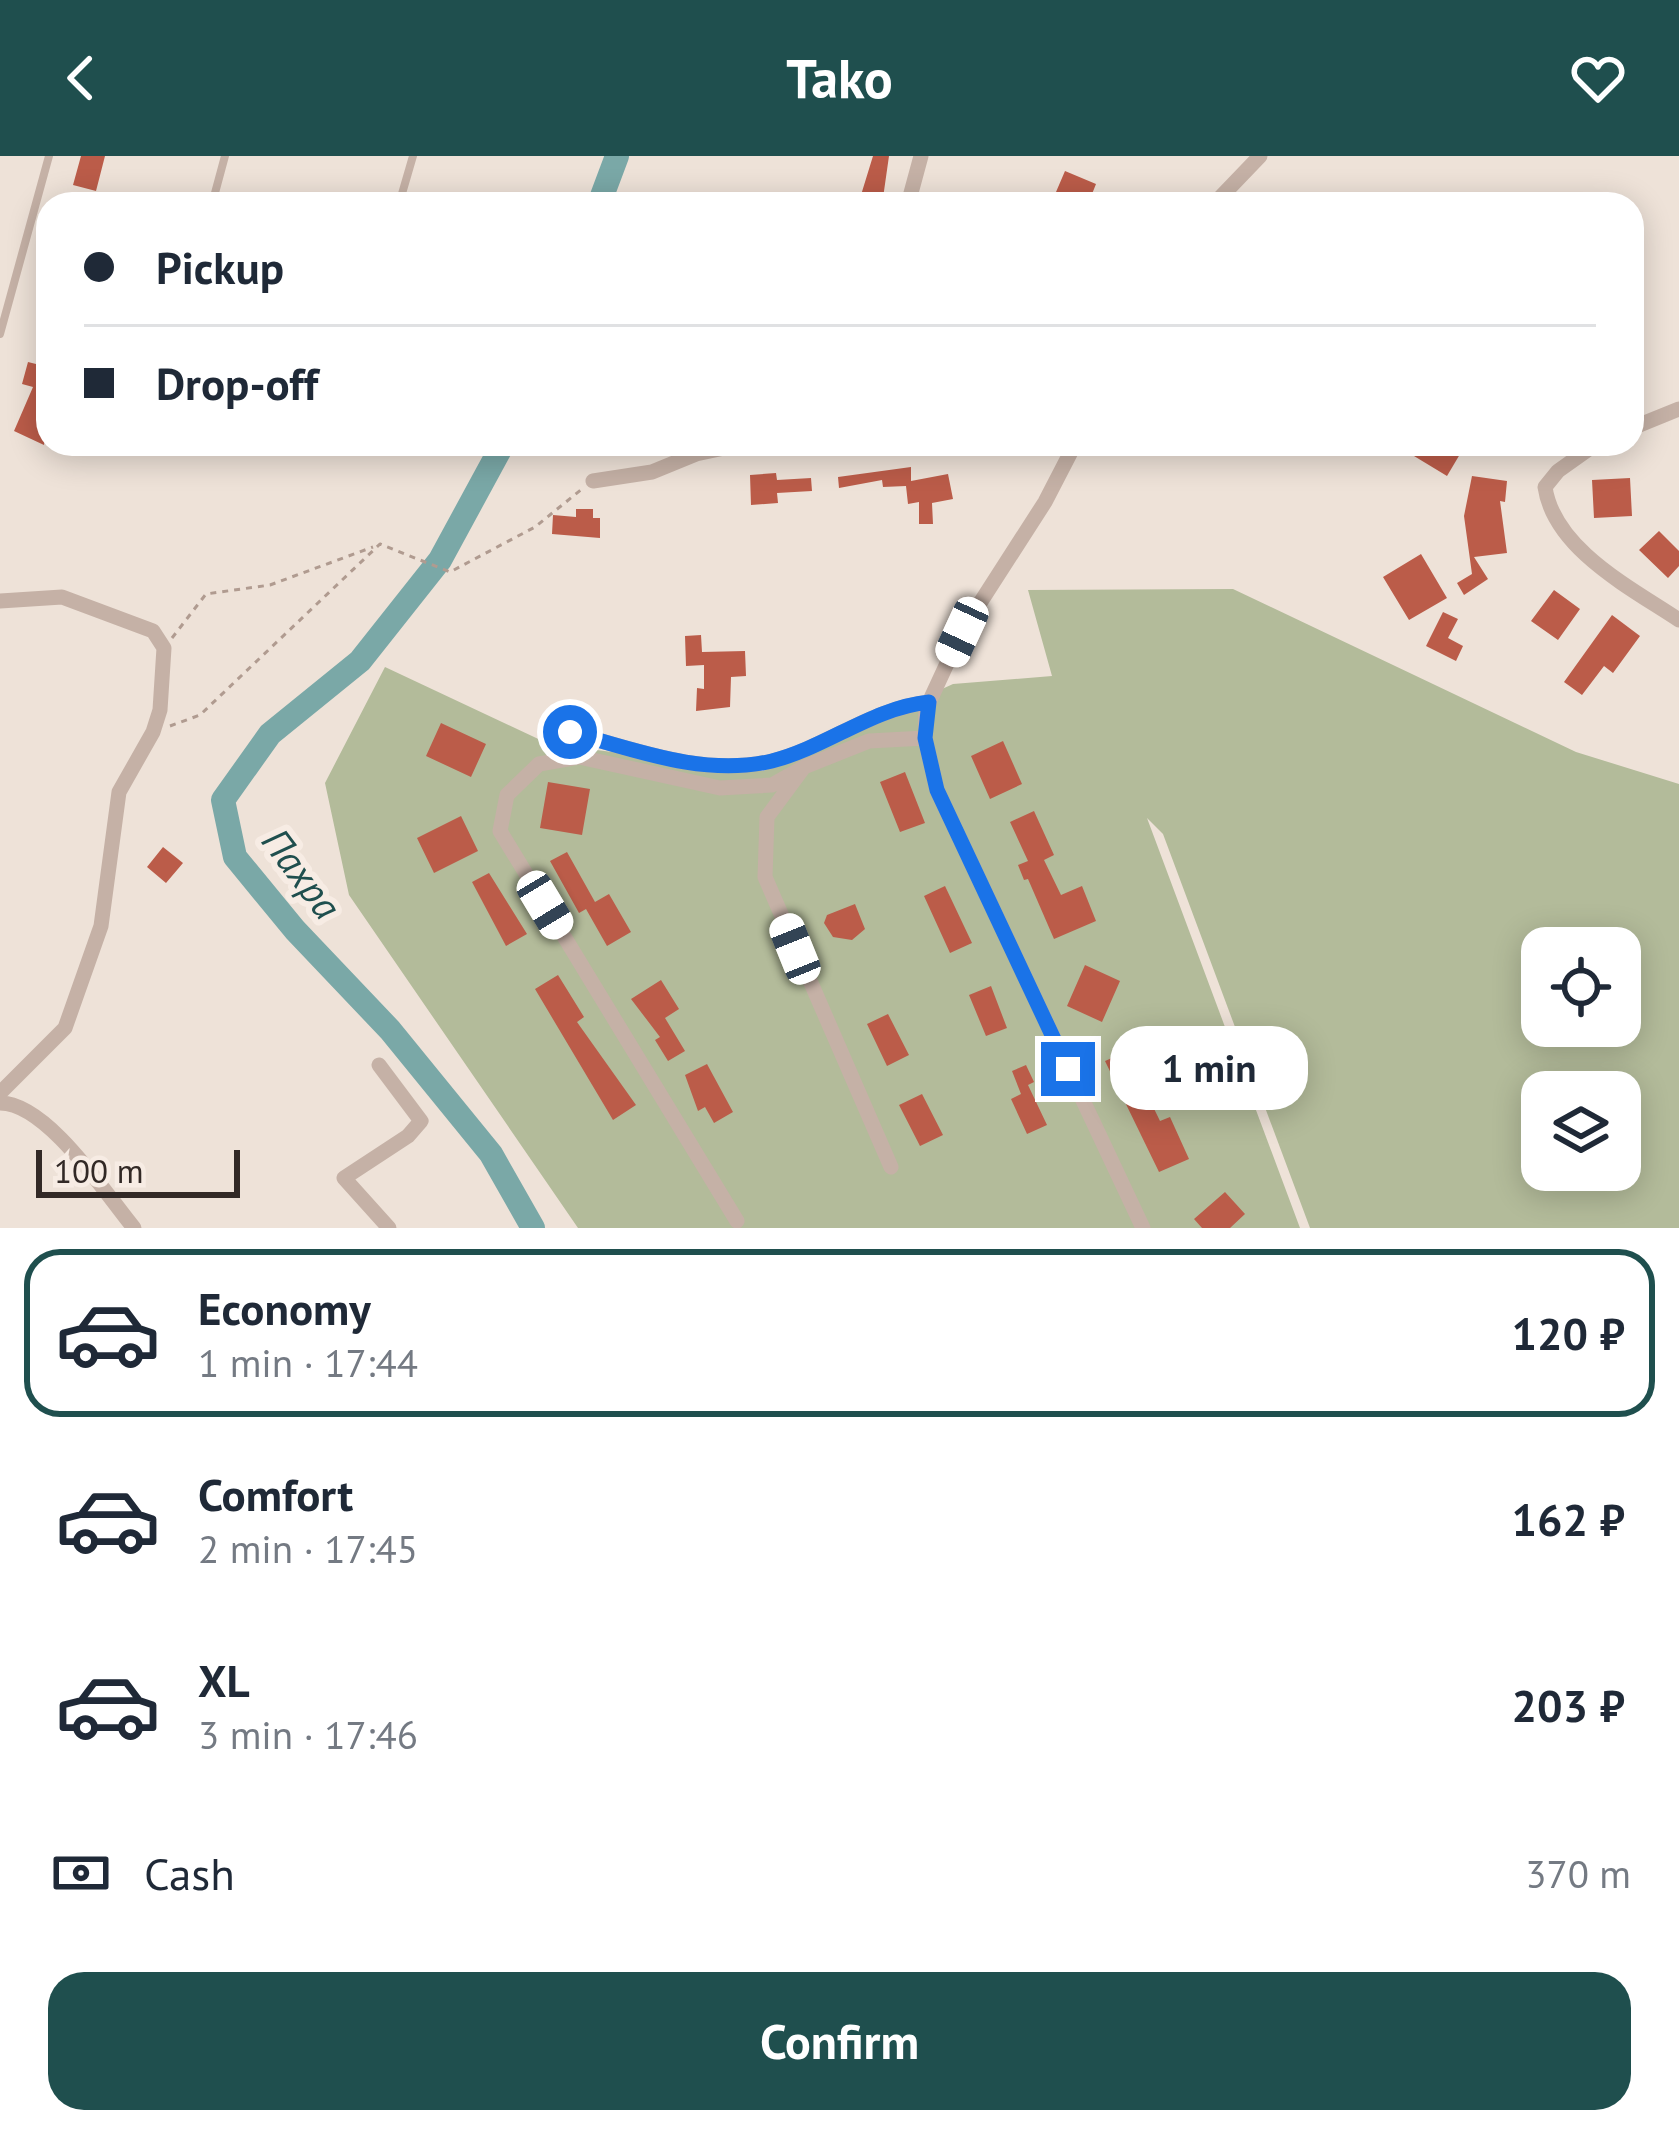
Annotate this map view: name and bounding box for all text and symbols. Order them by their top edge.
text: Tako [786,43,893,113]
icon: back [48,45,114,111]
icon: heart [1565,45,1631,111]
text: Pickup [156,238,284,296]
text: Drop-off [156,354,318,412]
car [930,592,994,672]
route start [543,705,597,759]
water label: Пахра [251,817,353,929]
car [511,865,579,945]
car [765,909,825,989]
map controls [1521,927,1641,1191]
button: locate [1521,927,1641,1047]
callout: 1 min [1110,1027,1308,1111]
route end [1041,1042,1095,1096]
text: 1 min [1161,1042,1257,1093]
button: layers [1521,1071,1641,1191]
scale bar [36,1144,240,1197]
text: 100 m [54,1149,144,1192]
icon: car [54,1279,162,1387]
text: Economy [198,1279,371,1337]
text: 120 ₽ [1512,1304,1625,1362]
text: 1 min · 17:44 [198,1337,418,1388]
icon: car [54,1465,162,1573]
text: Comfort [198,1465,353,1523]
text: 162 ₽ [1512,1490,1625,1548]
text: 2 min · 17:45 [198,1523,418,1574]
icon: car [54,1651,162,1759]
text: XL [198,1651,250,1709]
text: 203 ₽ [1512,1676,1625,1734]
text: 3 min · 17:46 [198,1709,418,1760]
icon: cash [48,1840,114,1906]
text: Cash [144,1844,235,1902]
text: 370 m [1525,1848,1631,1899]
button: Confirm [48,1972,1631,2110]

